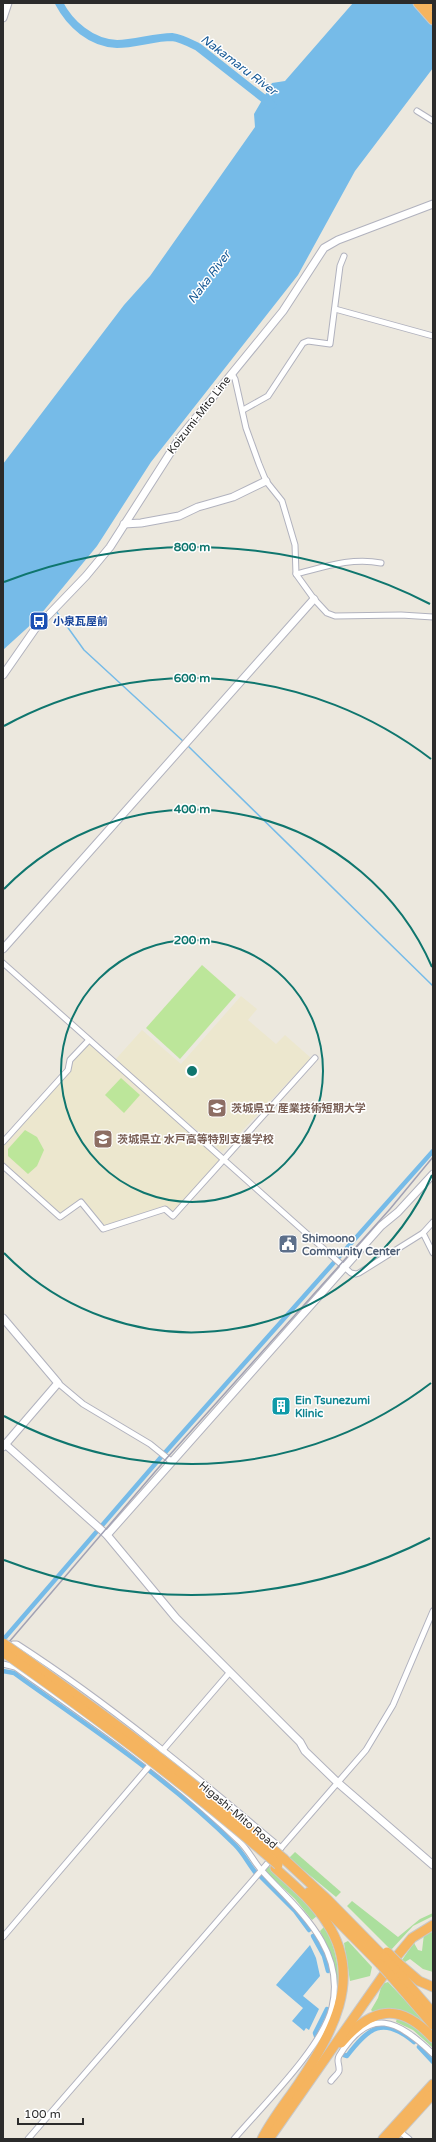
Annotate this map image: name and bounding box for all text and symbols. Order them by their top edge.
water label: Nakamaru River [198,32,281,99]
water label: Naka River [185,247,234,306]
street label: Koizumi-Mito Line [165,373,233,457]
text: 800 m [174,540,210,554]
bus stop icon: 小泉瓦屋前 [28,610,50,632]
place label: 小泉瓦屋前 [53,615,108,628]
text: 600 m [174,671,210,685]
text: 400 m [174,802,210,816]
text: 200 m [174,933,210,947]
centre of rings [185,1064,199,1078]
school or university icon: 茨城県立 産業技術短期大学 [206,1097,228,1119]
place label: 茨城県立 産業技術短期大学 [231,1102,366,1115]
school or university icon: 茨城県立 水戸高等特別支援学校 [92,1128,114,1150]
place label: 茨城県立 水戸高等特別支援学校 [117,1133,274,1146]
place label: Shimoono Community Center [302,1232,401,1259]
public building icon: Shimoono Community Center [277,1233,299,1255]
place label: Ein Tsunezumi Klinic [295,1394,370,1420]
building icon: Ein Tsunezumi Klinic [270,1395,292,1417]
street label: Higashi-Mito Road [196,1779,280,1851]
scale bar [18,2100,83,2126]
text: 100 m [24,2107,61,2121]

